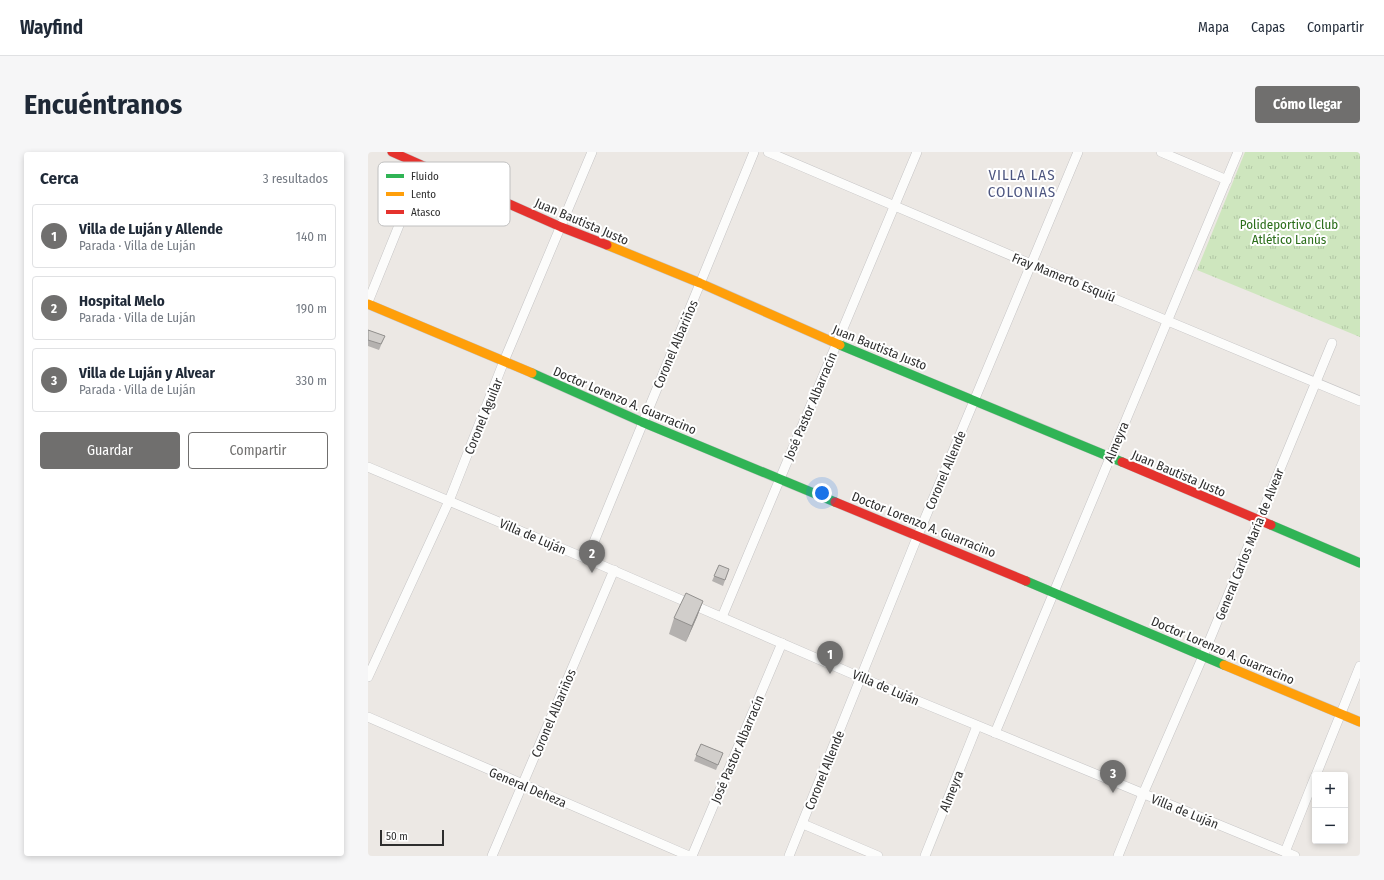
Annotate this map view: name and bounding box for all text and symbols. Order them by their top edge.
text: Wayfind [20,16,83,39]
text: Mapa [1198,19,1229,36]
text: Capas [1251,19,1285,36]
text: Compartir [1307,19,1364,36]
button: Cómo llegar [1255,86,1360,123]
text: Encuéntranos [24,88,182,121]
legend [378,162,510,226]
district label: VILLA LAS COLONIAS [988,166,1056,201]
text: Cerca [40,168,79,189]
text: Fluido [411,170,439,183]
text: 3 resultados [263,171,328,186]
text: Lento [411,188,436,201]
street label: Juan Bautista Justo [533,195,631,248]
text: Atasco [411,206,441,219]
park label: Polideportivo Club Atlético Lanús [1240,217,1338,247]
text: Villa de Luján y Allende [79,220,223,238]
text: 1 [51,229,57,244]
text: 140 m [296,229,327,244]
text: Parada · Villa de Luján [79,238,196,253]
street label: Fray Mamerto Esquiú [1010,250,1118,305]
text: Hospital Melo [79,292,165,310]
street label: Coronel Albariños [650,297,701,391]
text: 2 [51,301,57,316]
text: 190 m [296,301,327,316]
text: Parada · Villa de Luján [79,310,196,325]
street label: Juan Bautista Justo [830,322,929,373]
street label: José Pastor Albarracín [781,350,840,463]
street label: Doctor Lorenzo A. Guarracino [551,363,699,438]
text: Villa de Luján y Alvear [79,364,215,382]
text: 3 [51,373,57,388]
text: 330 m [295,373,327,388]
street label: Coronel Aguilar [461,375,506,457]
text: Parada · Villa de Luján [79,382,196,397]
street label: Almeyra [1101,419,1132,465]
street label: Coronel Allende [922,428,969,512]
button: Guardar [40,432,180,469]
button: Compartir [188,432,328,469]
street label: Juan Bautista Justo [1130,447,1228,500]
street label: General Carlos María de Alvear [1212,466,1287,622]
your location [812,483,832,503]
street label: Doctor Lorenzo A. Guarracino [850,489,998,560]
street label: Villa de Luján [497,516,569,557]
pin: 2 [579,540,605,573]
street label: Doctor Lorenzo A. Guarracino [1149,613,1297,688]
pin: 1 [817,641,843,674]
street label: Coronel Albariños [528,666,579,760]
street label: Villa de Luján [850,667,922,708]
street label: José Pastor Albarracín [708,693,767,806]
street label: Coronel Allende [802,728,847,812]
pin: 3 [1100,760,1126,793]
street label: General Deheza [487,764,569,810]
street label: Almeyra [936,768,966,814]
map controls [1312,772,1348,844]
button: + [1312,772,1348,808]
street label: Villa de Luján [1149,791,1221,832]
button: − [1312,808,1348,844]
scale bar [380,828,444,847]
text: 50 m [386,830,408,843]

